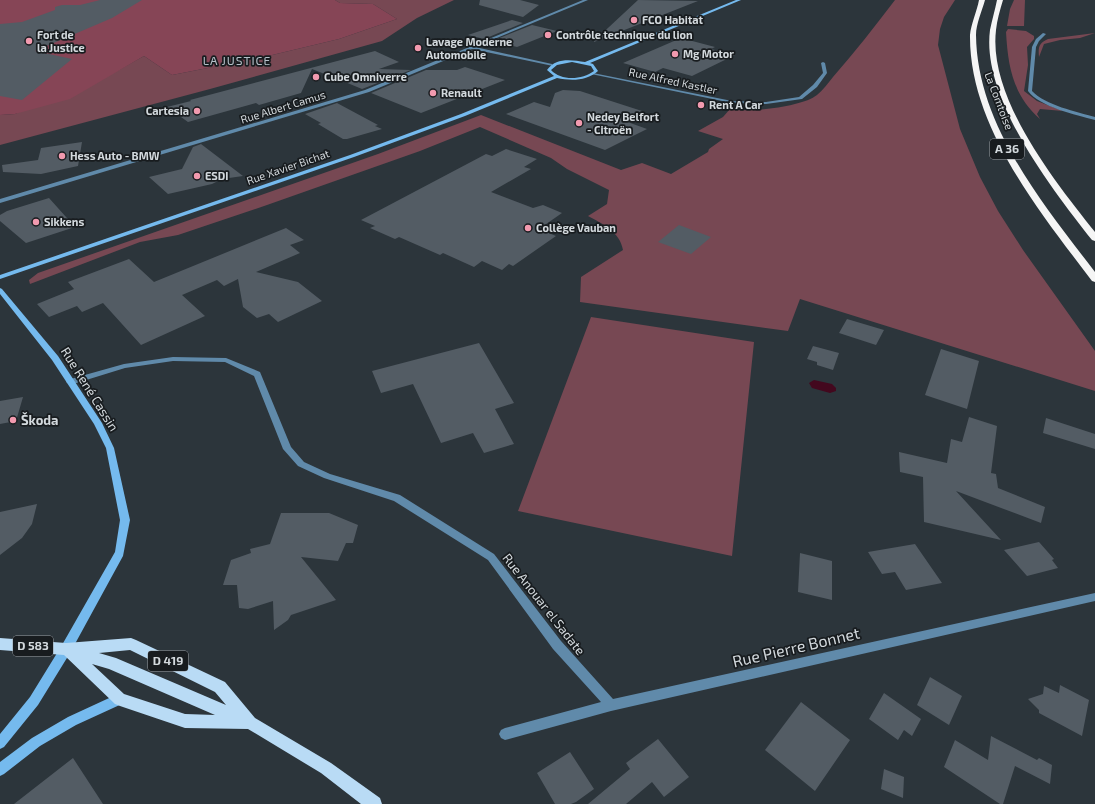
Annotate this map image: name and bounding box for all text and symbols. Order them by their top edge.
place label: FCO Habitat [642,13,704,26]
marker: FCO Habitat [629,15,639,25]
place label: Fort de la Justice [37,28,85,54]
place label: Contrôle technique du lion [556,28,693,41]
marker: Contrôle technique du lion [543,30,553,40]
place label: Lavage Moderne Automobile [426,35,512,61]
marker: Fort de la Justice [24,36,34,46]
marker: Lavage Moderne Automobile [413,43,423,53]
place label: Mg Motor [683,47,734,60]
marker: Mg Motor [670,49,680,59]
district label: LA JUSTICE [203,53,271,67]
street label: Rue Alfred Kastler [628,65,719,96]
place label: Cube Omniverre [324,70,407,83]
street label: La Comtoise [982,70,1016,132]
marker: Cube Omniverre [311,72,321,82]
place label: Renault [441,86,482,99]
street label: Rue Albert Camus [239,87,327,126]
marker: Renault [428,88,438,98]
place label: Rent A Car [709,98,763,111]
marker: Rent A Car [696,100,706,110]
place label: Cartesia [146,104,189,117]
marker: Cartesia [192,106,202,116]
place label: Nedey Belfort - Citroën [587,110,660,136]
marker: Nedey Belfort - Citroën [574,118,584,128]
road number: A 36 [990,139,1024,159]
street label: Rue Xavier Bichat [245,146,331,187]
place label: Hess Auto - BMW [70,149,160,162]
marker: Hess Auto - BMW [57,151,67,161]
place label: ESDI [205,169,229,182]
marker: ESDI [192,171,202,181]
place label: Sikkens [44,215,84,228]
marker: Sikkens [31,217,41,227]
place label: Collège Vauban [536,221,616,234]
marker: Collège Vauban [523,223,533,233]
street label: Rue René Cassin [58,344,122,434]
place label: Škoda [21,411,59,428]
marker: Škoda [8,415,18,425]
street label: Rue Anouar el Sadate [499,550,589,658]
street label: Rue Pierre Bonnet [730,623,861,670]
road number: D 583 [13,636,53,656]
road number: D 419 [148,651,188,671]

